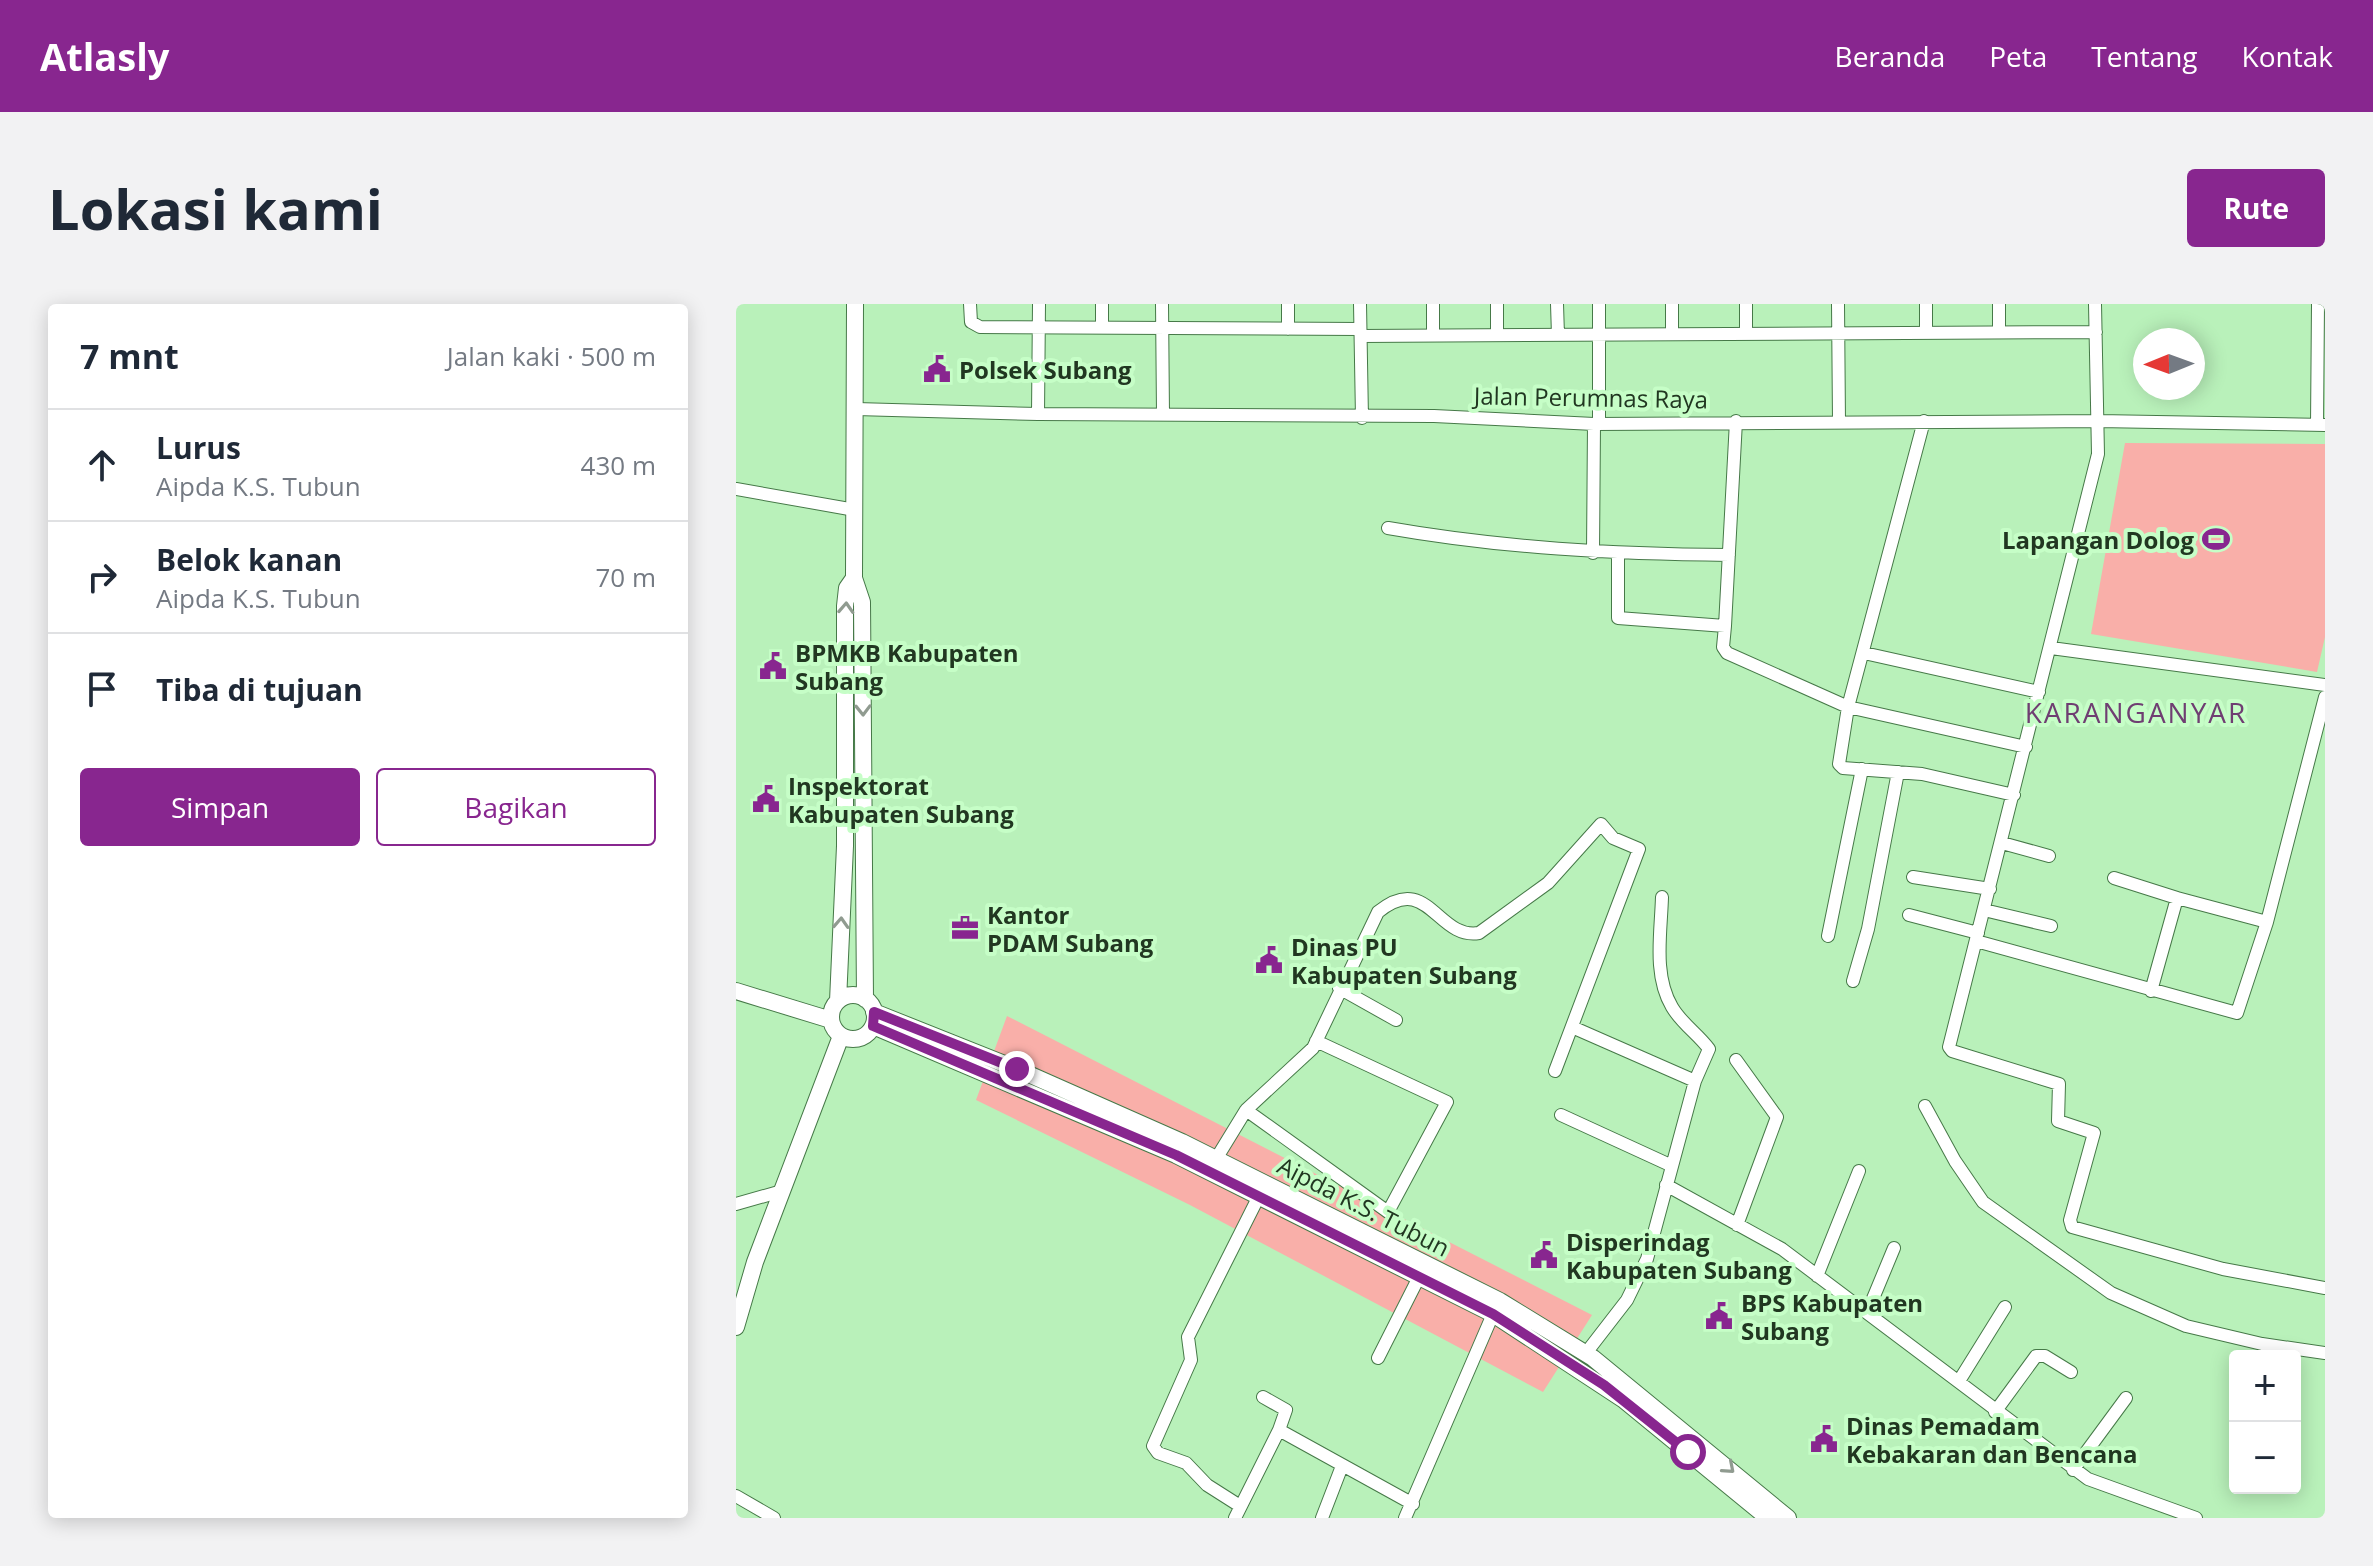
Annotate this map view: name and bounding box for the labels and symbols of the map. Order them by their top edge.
north arrow [2133,328,2205,400]
place label: Polsek Subang [959,353,1132,386]
public building icon: Polsek Subang [922,354,952,384]
street label: Jalan Perumnas Raya [1472,378,1708,416]
place label: Lapangan Dolog [2002,523,2194,556]
sports icon: Lapangan Dolog [2201,524,2231,554]
one-way arrow [837,601,854,613]
place label: BPMKB Kabupaten Subang [795,636,1019,697]
public building icon: BPMKB Kabupaten Subang [758,651,788,681]
district label: KARANGANYAR [2025,693,2247,731]
one-way arrow [854,704,872,717]
place label: Inspektorat Kabupaten Subang [788,769,1014,830]
public building icon: Inspektorat Kabupaten Subang [751,784,781,814]
place label: Kantor PDAM Subang [987,898,1154,959]
office icon: Kantor PDAM Subang [950,913,980,943]
one-way arrow [833,916,850,929]
place label: Dinas PU Kabupaten Subang [1291,930,1517,991]
public building icon: Dinas PU Kabupaten Subang [1254,945,1284,975]
route end [999,1051,1035,1087]
street label: Aipda K.S. Tubun [1272,1148,1456,1264]
place label: Disperindag Kabupaten Subang [1566,1225,1792,1286]
public building icon: Disperindag Kabupaten Subang [1529,1240,1559,1270]
place label: BPS Kabupaten Subang [1741,1286,1923,1347]
public building icon: BPS Kabupaten Subang [1704,1301,1734,1331]
place label: Dinas Pemadam Kebakaran dan Bencana [1846,1409,2137,1470]
public building icon: Dinas Pemadam Kebakaran dan Bencana [1809,1424,1839,1454]
route start [1670,1434,1706,1470]
one-way arrow [1720,1458,1735,1473]

